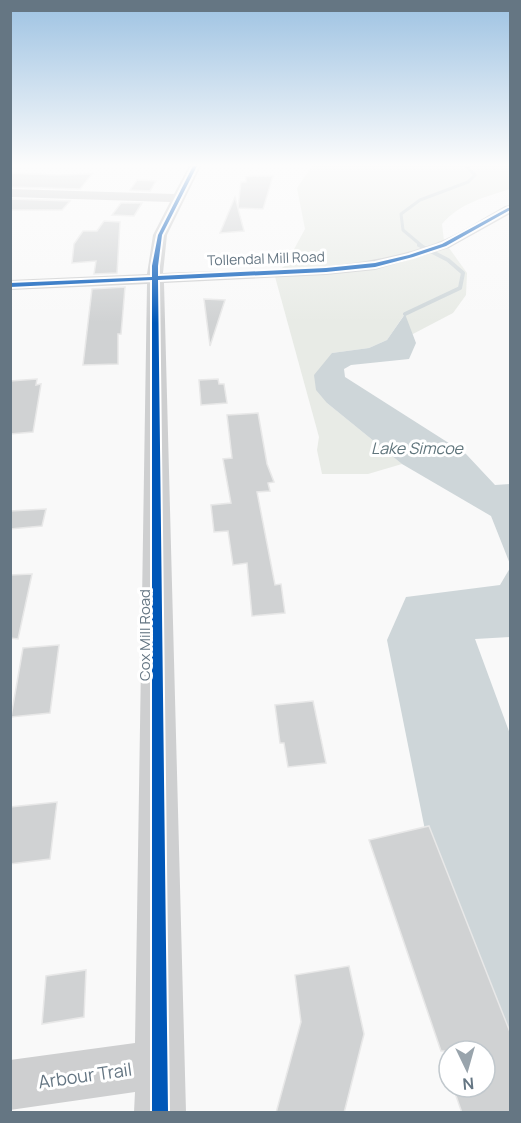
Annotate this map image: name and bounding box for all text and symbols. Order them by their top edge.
street label: Tollendal Mill Road [207,246,325,270]
water label: Lake Simcoe [371,437,465,459]
street label: Cox Mill Road [134,589,155,681]
north arrow [437,1039,497,1099]
street label: Arbour Trail [37,1057,133,1093]
text: N [462,1072,475,1095]

